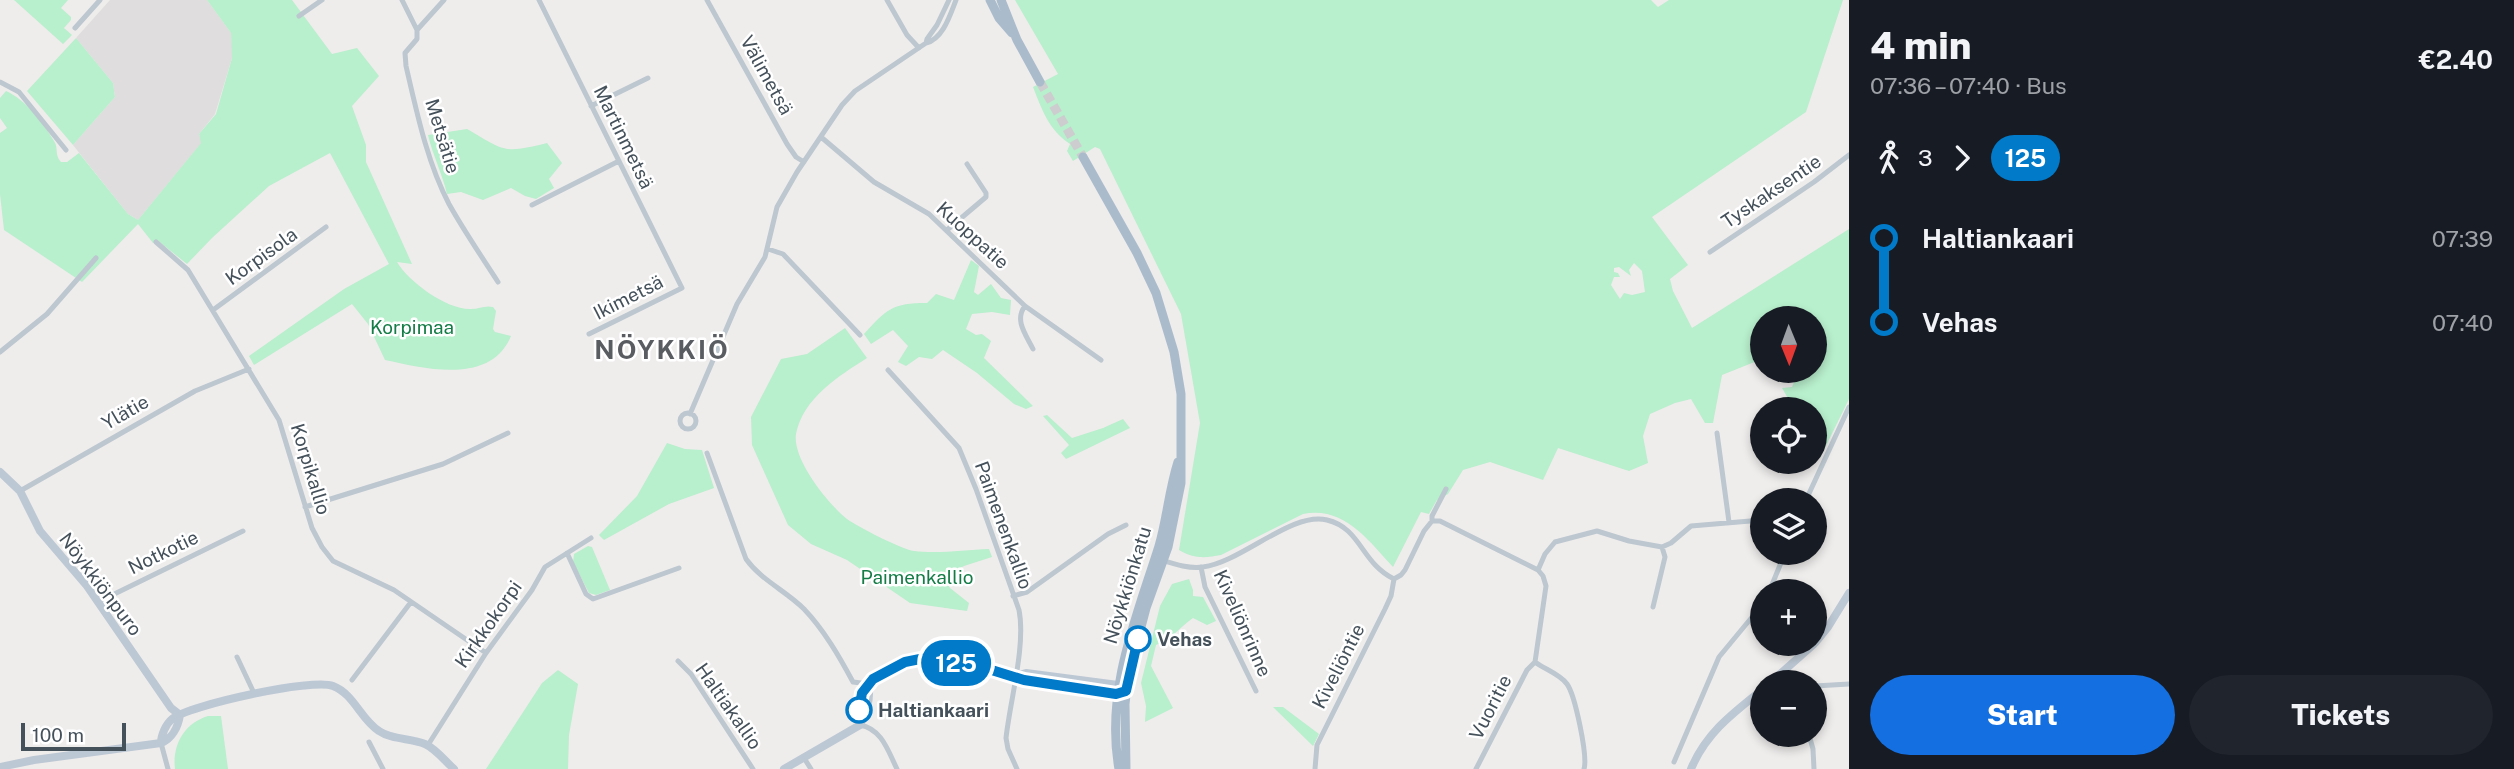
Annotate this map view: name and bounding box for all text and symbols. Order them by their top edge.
text: 4 min [1870,23,1972,68]
street label: Välimetsä [736,32,798,118]
text: €2.40 [2419,44,2493,75]
text: 07:36 – 07:40 · Bus [1870,72,2067,99]
street label: Martinmetsä [590,82,658,192]
street label: Metsätie [421,96,465,176]
icon: walk [1870,139,1908,177]
icon: forward [1943,139,1981,177]
text: 3 [1918,144,1933,171]
text: 125 [2005,144,2046,172]
street label: Tyskaksentie [1717,150,1825,232]
street label: Kuoppatie [932,197,1014,273]
street label: Korpisola [221,223,301,289]
text: Haltiankaari [1922,223,2074,254]
text: 07:39 [2432,225,2493,252]
street label: Ikimetsä [590,270,666,324]
north arrow [1750,306,1827,383]
map controls [1750,306,1827,747]
text: Vehas [1922,307,1997,338]
text: 07:40 [2432,309,2493,336]
park label: Korpimaa [370,316,454,338]
district label: NÖYKKIÖ [594,334,730,365]
street label: Ylätie [98,390,152,434]
button: locate [1750,397,1827,474]
street label: Korpikallio [287,421,335,517]
street label: Paimenenkallio [971,458,1037,592]
button: layers [1750,488,1827,565]
street label: Nöykkiönkatu [1099,524,1155,646]
street label: Notkotie [124,526,202,578]
street label: Nöykkiönpuro [55,528,147,640]
park label: Paimenkallio [861,566,973,588]
street label: Kiveliönrinne [1210,566,1276,680]
street label: Kirkkokorpi [450,576,526,672]
button: + [1750,579,1827,656]
street label: Kiveliöntie [1307,620,1369,712]
marker: Vehas [1125,626,1151,652]
place label: Vehas [1157,628,1212,650]
line badge: 125 [916,640,996,686]
text: 125 [935,649,977,677]
street label: Haltiakallio [691,659,767,753]
button: − [1750,670,1827,747]
street label: Vuoritie [1464,671,1516,743]
button: Start [1870,675,2175,755]
button: Tickets [2189,675,2493,755]
marker: Haltiankaari [846,697,872,723]
place label: Haltiankaari [878,699,989,721]
scale bar [21,720,126,752]
text: 100 m [32,724,84,746]

